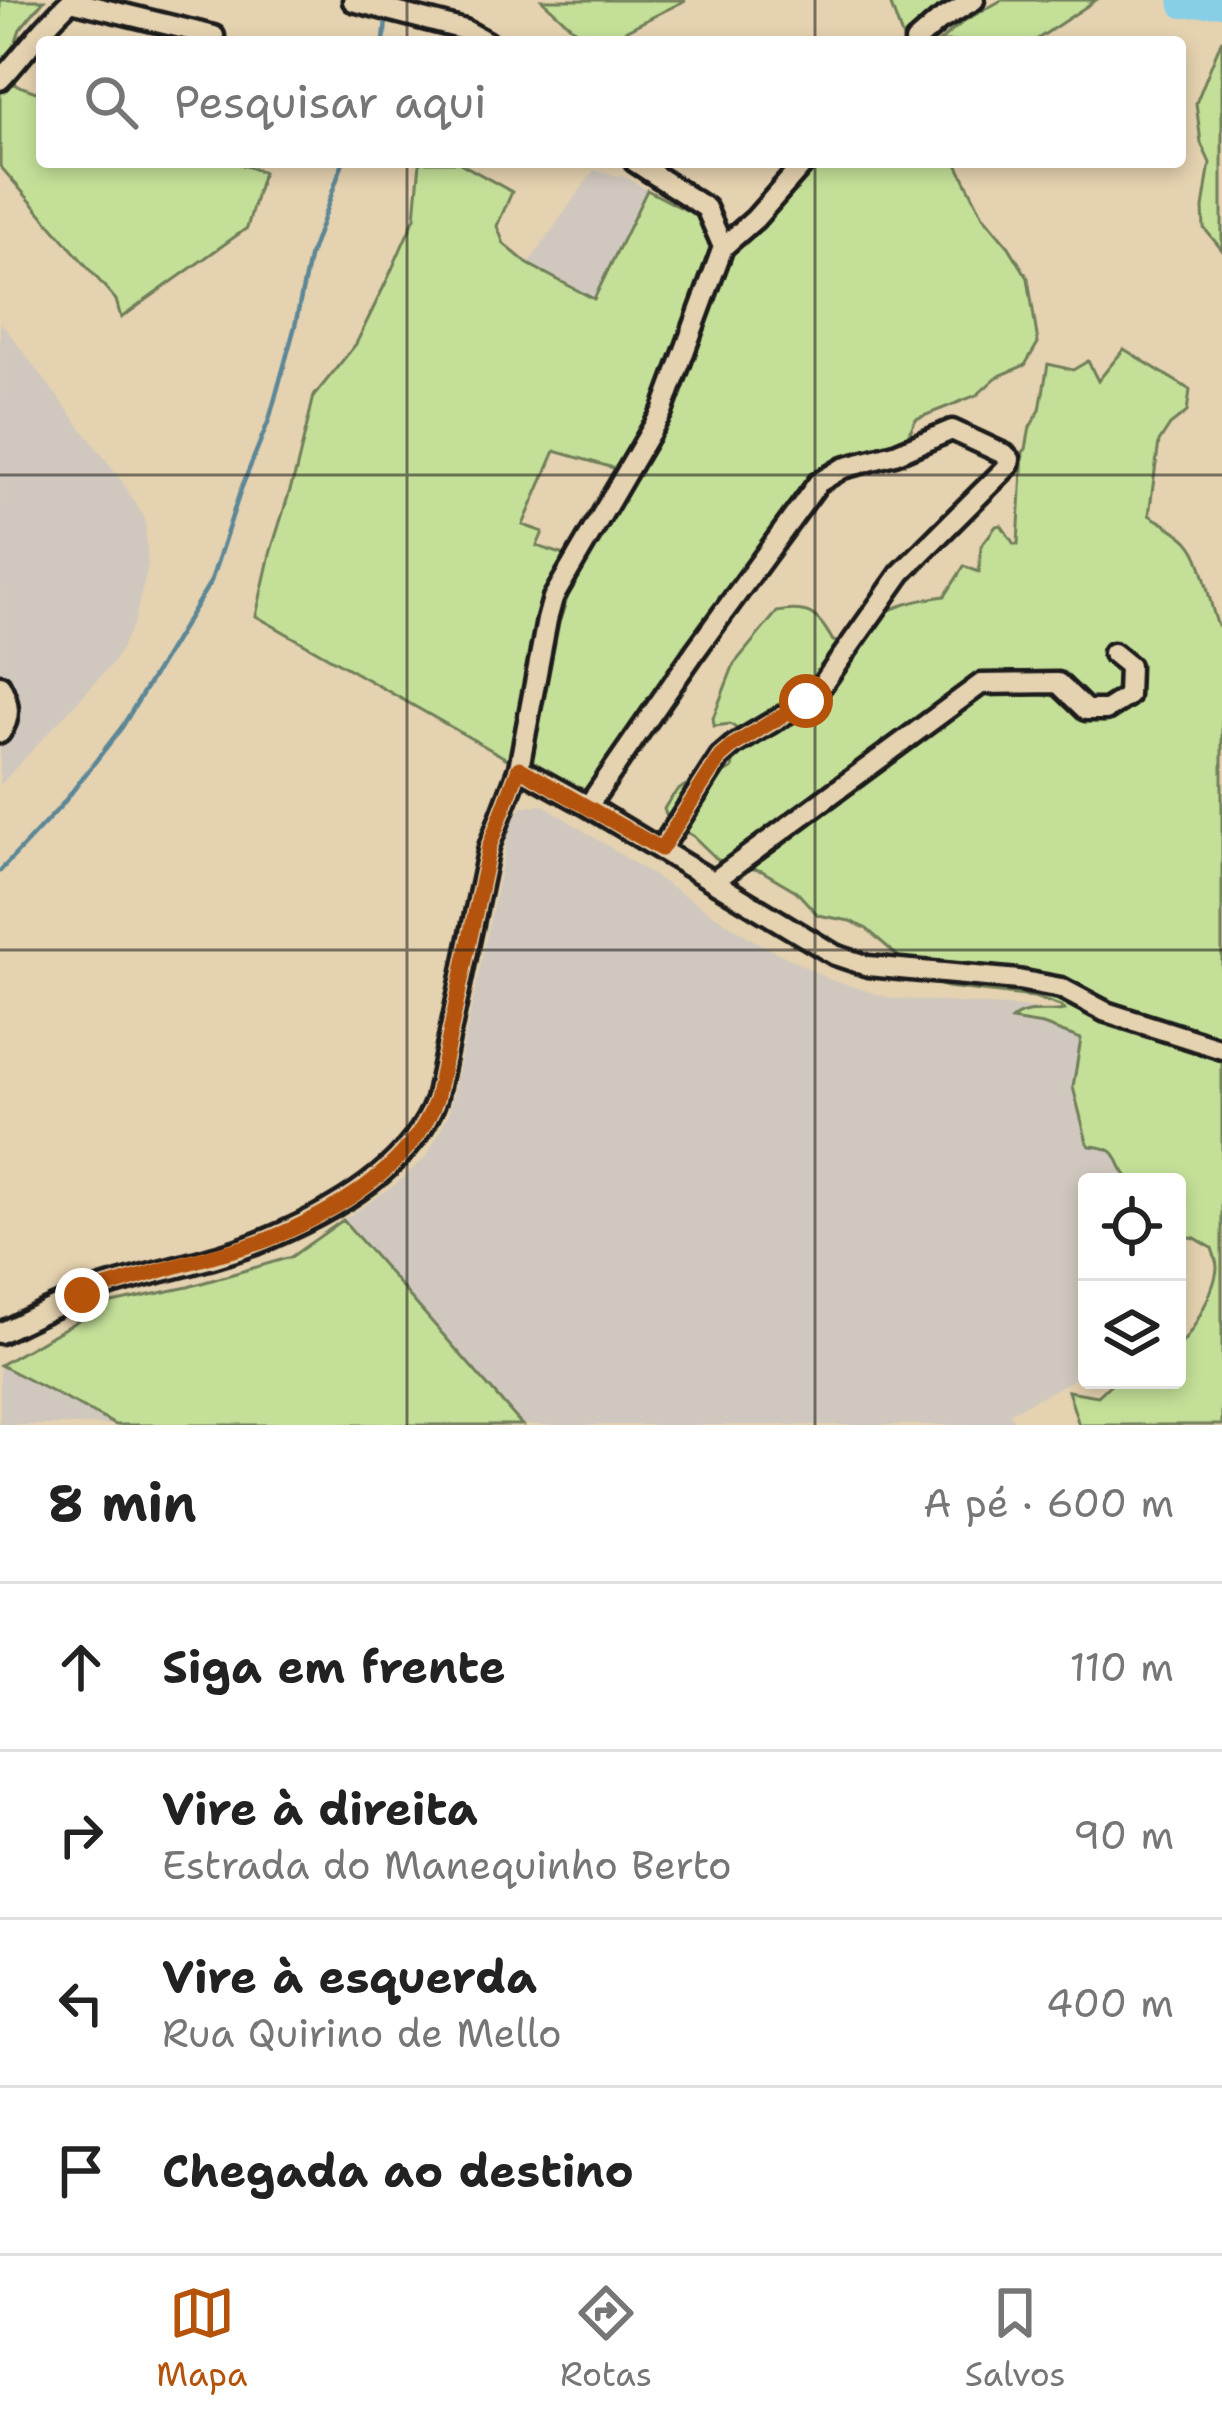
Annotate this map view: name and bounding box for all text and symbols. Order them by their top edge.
search box [36,36,1186,168]
icon: search [78,69,144,135]
text: Pesquisar aqui [174,72,487,132]
route start [779,674,833,728]
map controls [1078,1173,1186,1389]
button: locate [1078,1173,1186,1281]
route end [55,1268,109,1322]
button: layers [1078,1281,1186,1389]
text: 8 min [48,1469,197,1537]
text: A pé · 600 m [923,1477,1174,1529]
icon: ahead [48,1634,114,1700]
text: Siga em frente [162,1637,506,1697]
text: 110 m [1070,1641,1174,1693]
text: Vire à direita [162,1779,478,1839]
icon: right [48,1802,114,1868]
text: 90 m [1073,1809,1174,1861]
text: Estrada do Manequinho Berto [162,1839,732,1891]
text: Vire à esquerda [162,1947,537,2007]
icon: left [48,1970,114,2036]
text: 400 m [1046,1977,1174,2029]
text: Rua Quirino de Mello [162,2007,562,2059]
icon: arrive [48,2138,114,2204]
text: Chegada ao destino [162,2141,634,2201]
tab: Mapa [156,2280,248,2397]
tab: Rotas [560,2280,652,2397]
tab: Salvos [965,2280,1066,2397]

